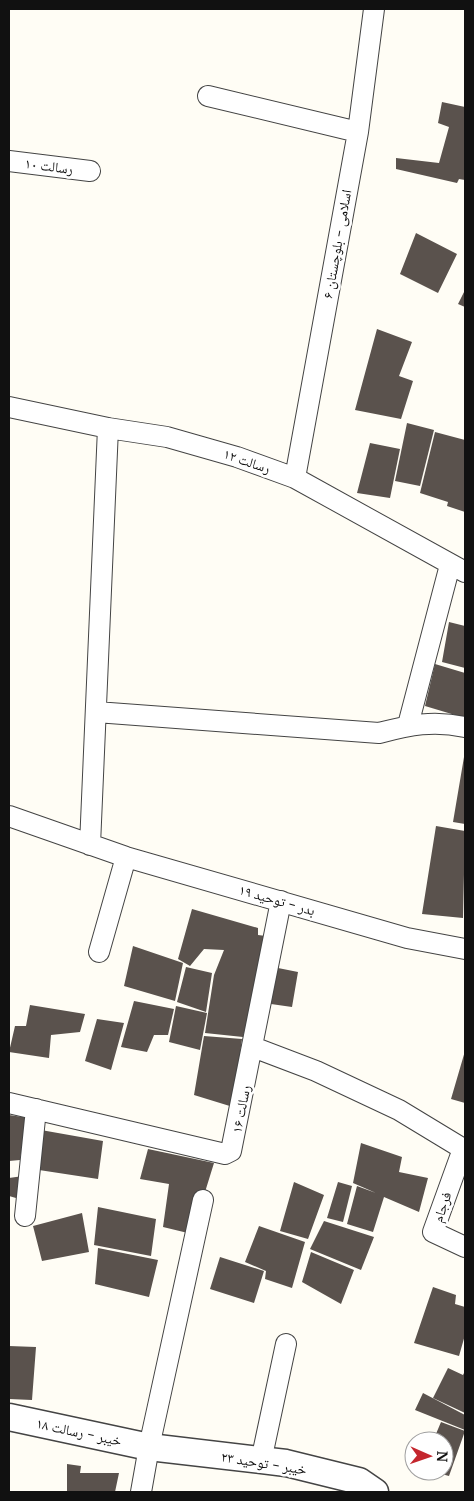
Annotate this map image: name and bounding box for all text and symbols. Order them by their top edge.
street label: رسالت ۱۰ [24,154,74,178]
street label: اسلامی - بلوچستان ۶ [319,188,355,300]
street label: رسالت ۱۲ [221,445,273,477]
street label: بدر - توحید ۱۹ [237,881,317,920]
street label: رسالت ۱۶ [228,1083,254,1135]
street label: فرجام [428,1189,457,1225]
street label: خیبر - رسالت ۱۸ [35,1414,123,1450]
north arrow [404,1431,454,1481]
street label: خیبر - توحید ۲۳ [220,1447,308,1479]
text: N [433,1451,451,1462]

